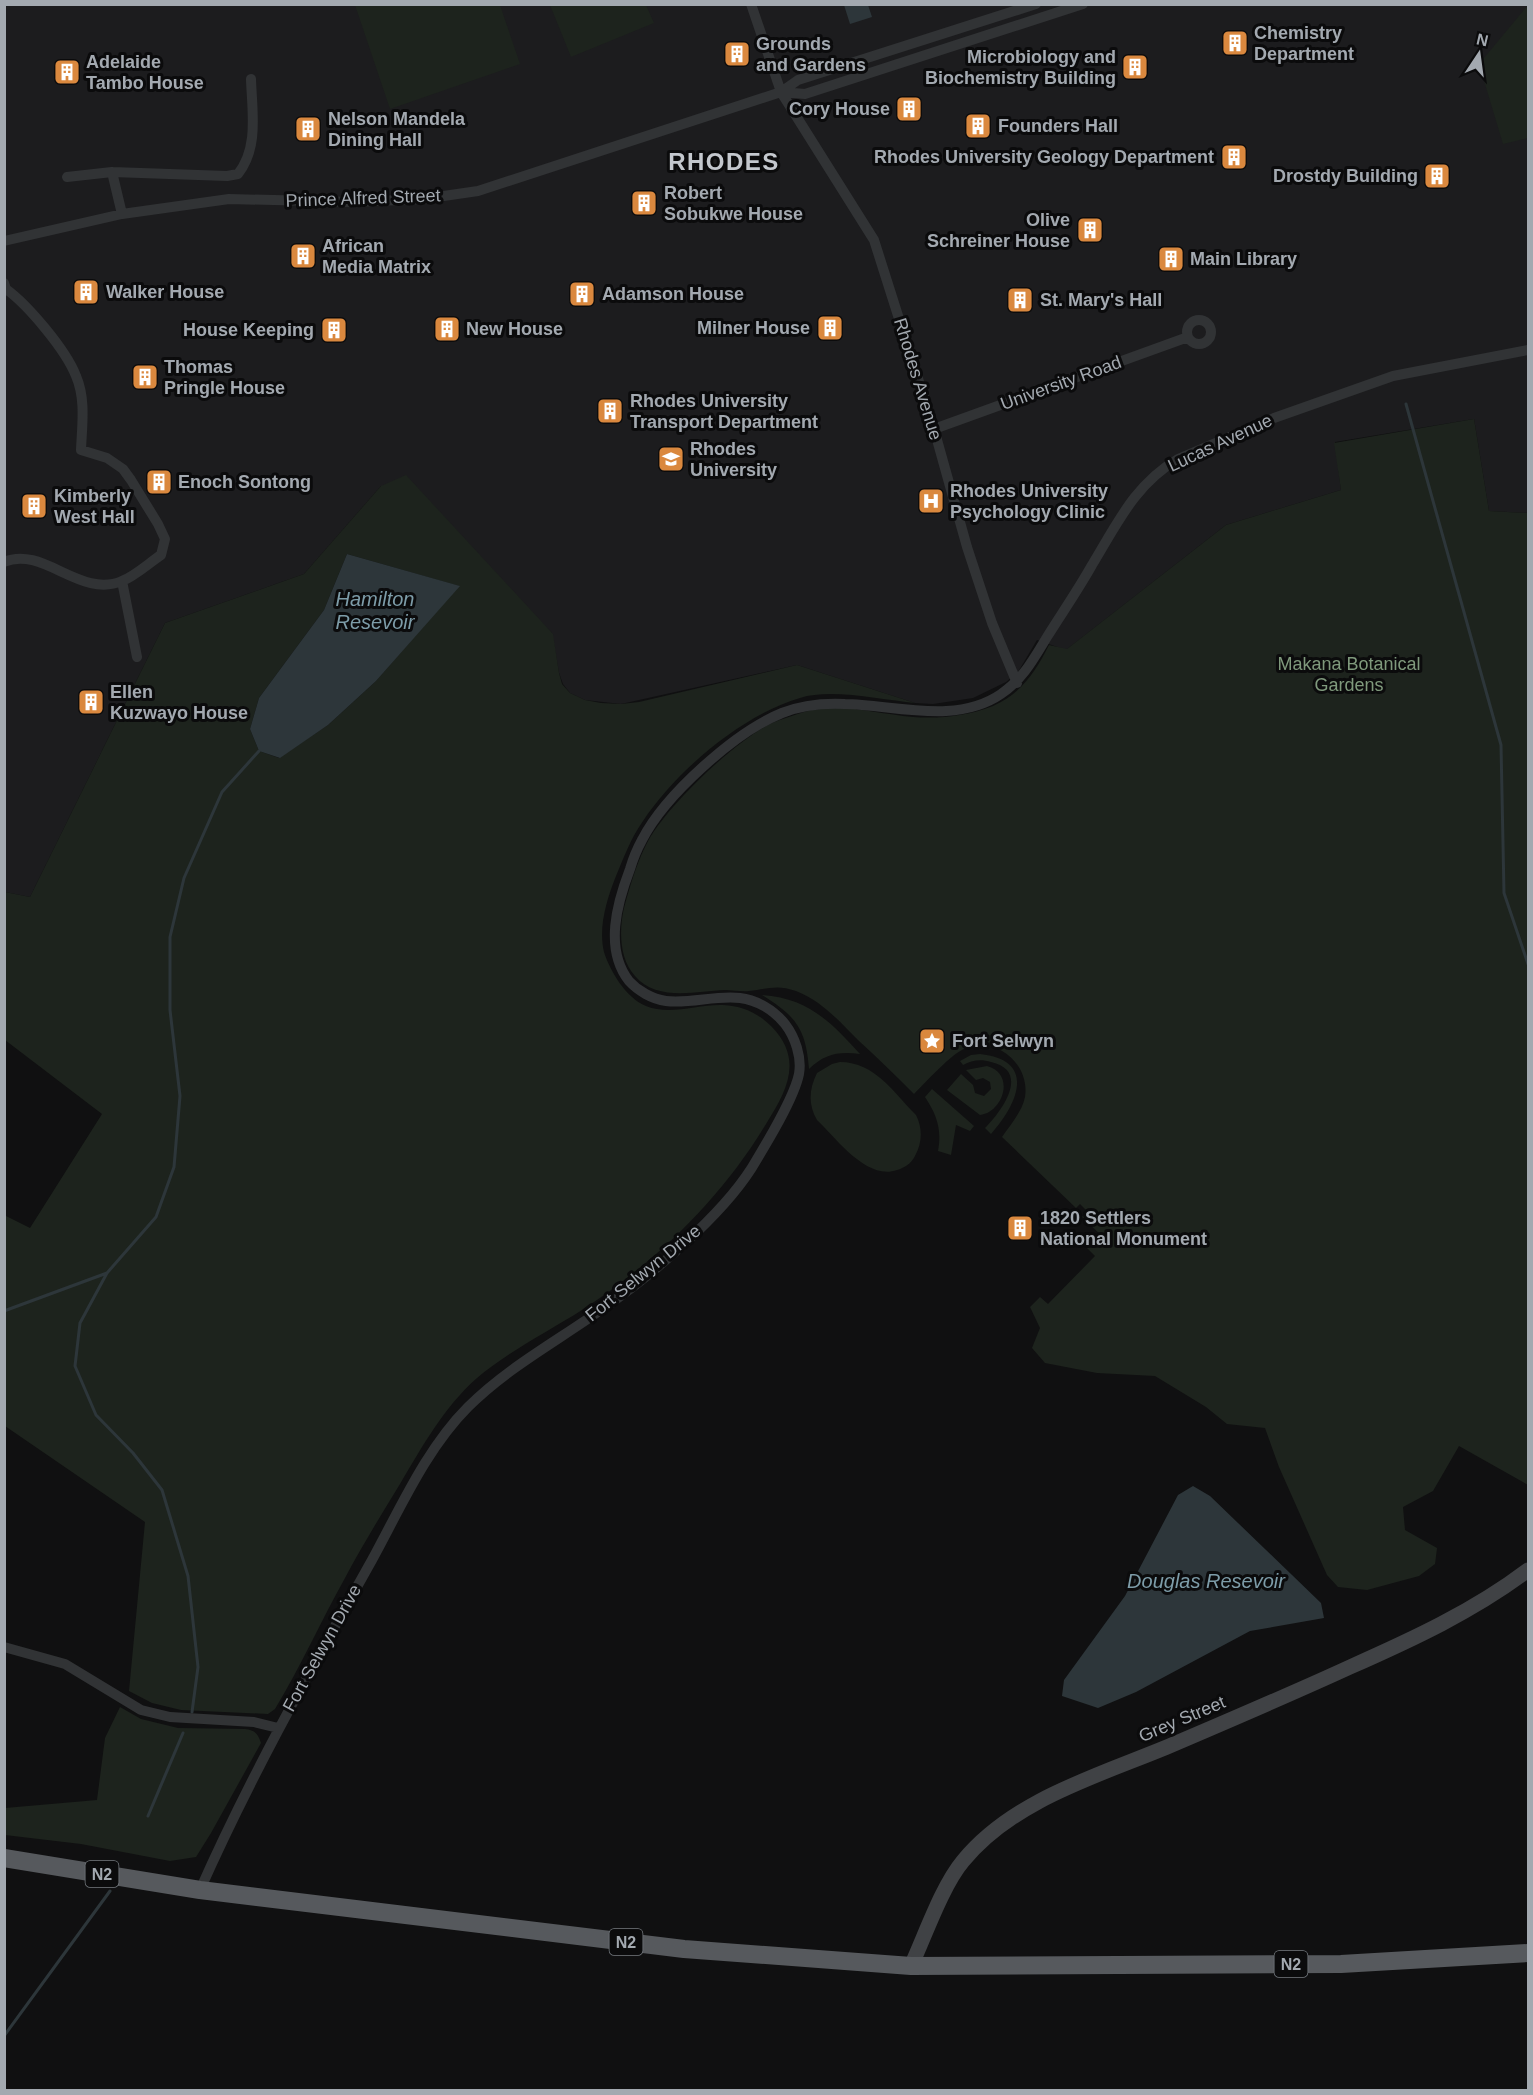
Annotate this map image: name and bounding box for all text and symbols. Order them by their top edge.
place label: Chemistry Department [1254,23,1354,64]
north arrow [1449,24,1509,84]
building icon: Chemistry Department [1220,28,1250,58]
text: N [1475,30,1490,49]
place label: Grounds and Gardens [756,34,866,75]
building icon: Grounds and Gardens [722,39,752,69]
place label: Microbiology and Biochemistry Building [925,47,1116,88]
place label: Adelaide Tambo House [86,52,204,93]
building icon: Microbiology and Biochemistry Building [1120,52,1150,82]
building icon: Adelaide Tambo House [52,57,82,87]
building icon: Cory House [894,94,924,124]
place label: Cory House [789,99,890,119]
place label: Nelson Mandela Dining Hall [328,109,466,150]
building icon: Founders Hall [963,111,993,141]
building icon: Nelson Mandela Dining Hall [293,114,323,144]
place label: Founders Hall [998,116,1118,136]
building icon: Rhodes University Geology Department [1219,142,1249,172]
place label: Rhodes University Geology Department [874,147,1214,167]
district label: RHODES [668,148,780,175]
building icon: Drostdy Building [1422,161,1452,191]
place label: Drostdy Building [1273,166,1418,186]
place label: Robert Sobukwe House [664,183,803,224]
street label: Prince Alfred Street [285,185,441,211]
building icon: Robert Sobukwe House [629,188,659,218]
place label: Olive Schreiner House [927,210,1070,251]
building icon: Olive Schreiner House [1075,215,1105,245]
place label: African Media Matrix [322,236,431,277]
building icon: African Media Matrix [288,241,318,271]
building icon: Main Library [1156,244,1186,274]
place label: Main Library [1190,249,1297,269]
building icon: Walker House [71,277,101,307]
building icon: Adamson House [567,279,597,309]
place label: Walker House [106,282,224,302]
place label: Adamson House [602,284,744,304]
building icon: St. Mary's Hall [1005,285,1035,315]
place label: St. Mary's Hall [1040,290,1162,310]
building icon: Milner House [815,313,845,343]
building icon: New House [432,314,462,344]
building icon: House Keeping [319,315,349,345]
street label: Rhodes Avenue [890,315,946,443]
place label: Milner House [697,318,810,338]
place label: New House [466,319,563,339]
place label: House Keeping [183,320,314,340]
street label: University Road [998,352,1124,414]
place label: Thomas Pringle House [164,357,285,398]
building icon: Thomas Pringle House [130,362,160,392]
place label: Rhodes University Transport Department [630,391,818,432]
building icon: Rhodes University Transport Department [595,396,625,426]
street label: Lucas Avenue [1165,410,1275,476]
place label: Rhodes University [690,439,777,480]
school or university icon: Rhodes University [656,444,686,474]
building icon: Enoch Sontong [144,467,174,497]
place label: Enoch Sontong [178,472,311,492]
place label: Rhodes University Psychology Clinic [950,481,1108,522]
place label: Kimberly West Hall [54,486,135,527]
hospital icon: Rhodes University Psychology Clinic [916,486,946,516]
building icon: Kimberly West Hall [19,491,49,521]
water label: Hamilton Resevoir [336,588,416,633]
park label: Makana Botanical Gardens [1277,654,1421,695]
place label: Ellen Kuzwayo House [110,682,248,723]
building icon: Ellen Kuzwayo House [76,687,106,717]
place icon: Fort Selwyn [917,1026,947,1056]
place label: Fort Selwyn [952,1031,1054,1051]
place label: 1820 Settlers National Monument [1040,1208,1207,1249]
building icon: 1820 Settlers National Monument [1005,1213,1035,1243]
street label: Fort Selwyn Drive [582,1221,704,1325]
water label: Douglas Resevoir [1127,1570,1286,1592]
street label: Fort Selwyn Drive [279,1581,365,1715]
street label: Grey Street [1136,1692,1228,1746]
road number: N2 [86,1861,118,1887]
road number: N2 [610,1929,642,1955]
road number: N2 [1274,1951,1308,1977]

